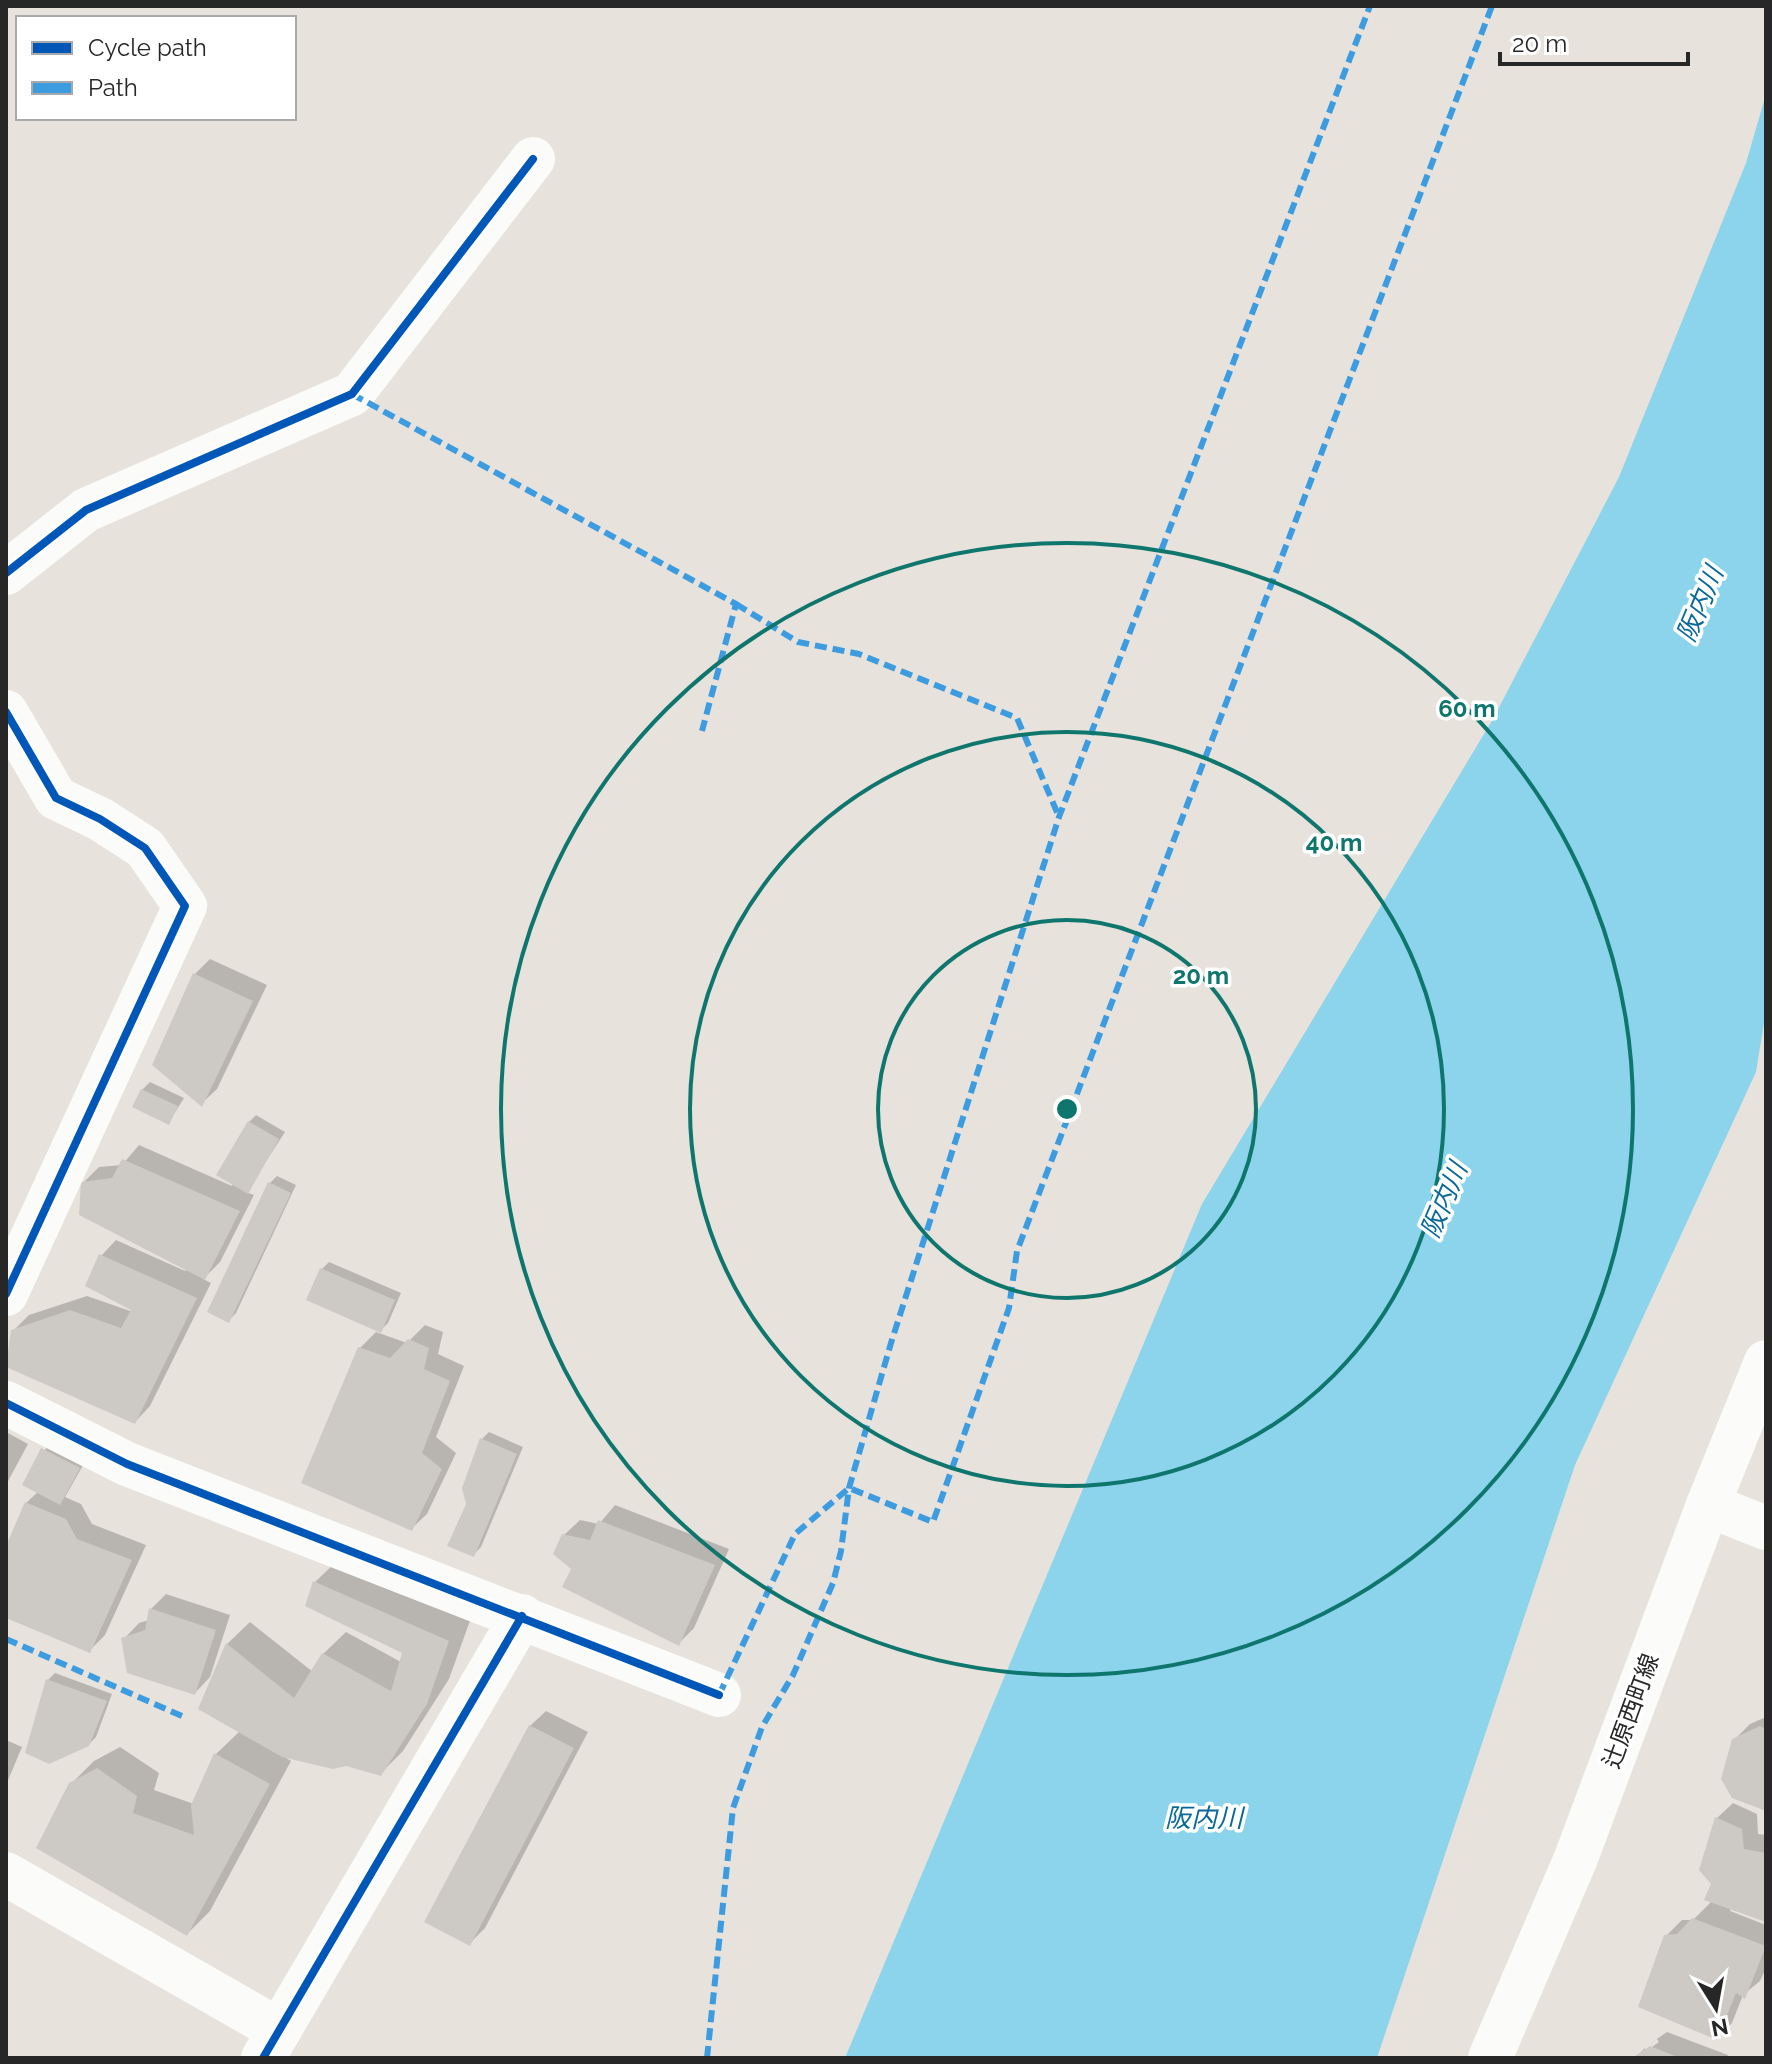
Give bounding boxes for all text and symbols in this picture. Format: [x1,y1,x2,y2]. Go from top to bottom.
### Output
legend [16,16,296,120]
scale bar [1500,16,1688,66]
text: 20 m [1512,29,1567,58]
text: Cycle path [88,33,207,62]
text: Path [88,73,138,102]
water label: 阪内川 [1671,559,1730,646]
text: 60 m [1438,694,1496,723]
text: 40 m [1306,828,1362,857]
text: 20 m [1173,961,1229,990]
centre of rings [1053,1095,1081,1123]
water label: 阪内川 [1415,1155,1474,1242]
street label: 辻原西町線 [1596,1649,1665,1772]
water label: 阪内川 [1165,1803,1246,1833]
north arrow [1676,1968,1756,2048]
text: N [1709,2013,1731,2042]

